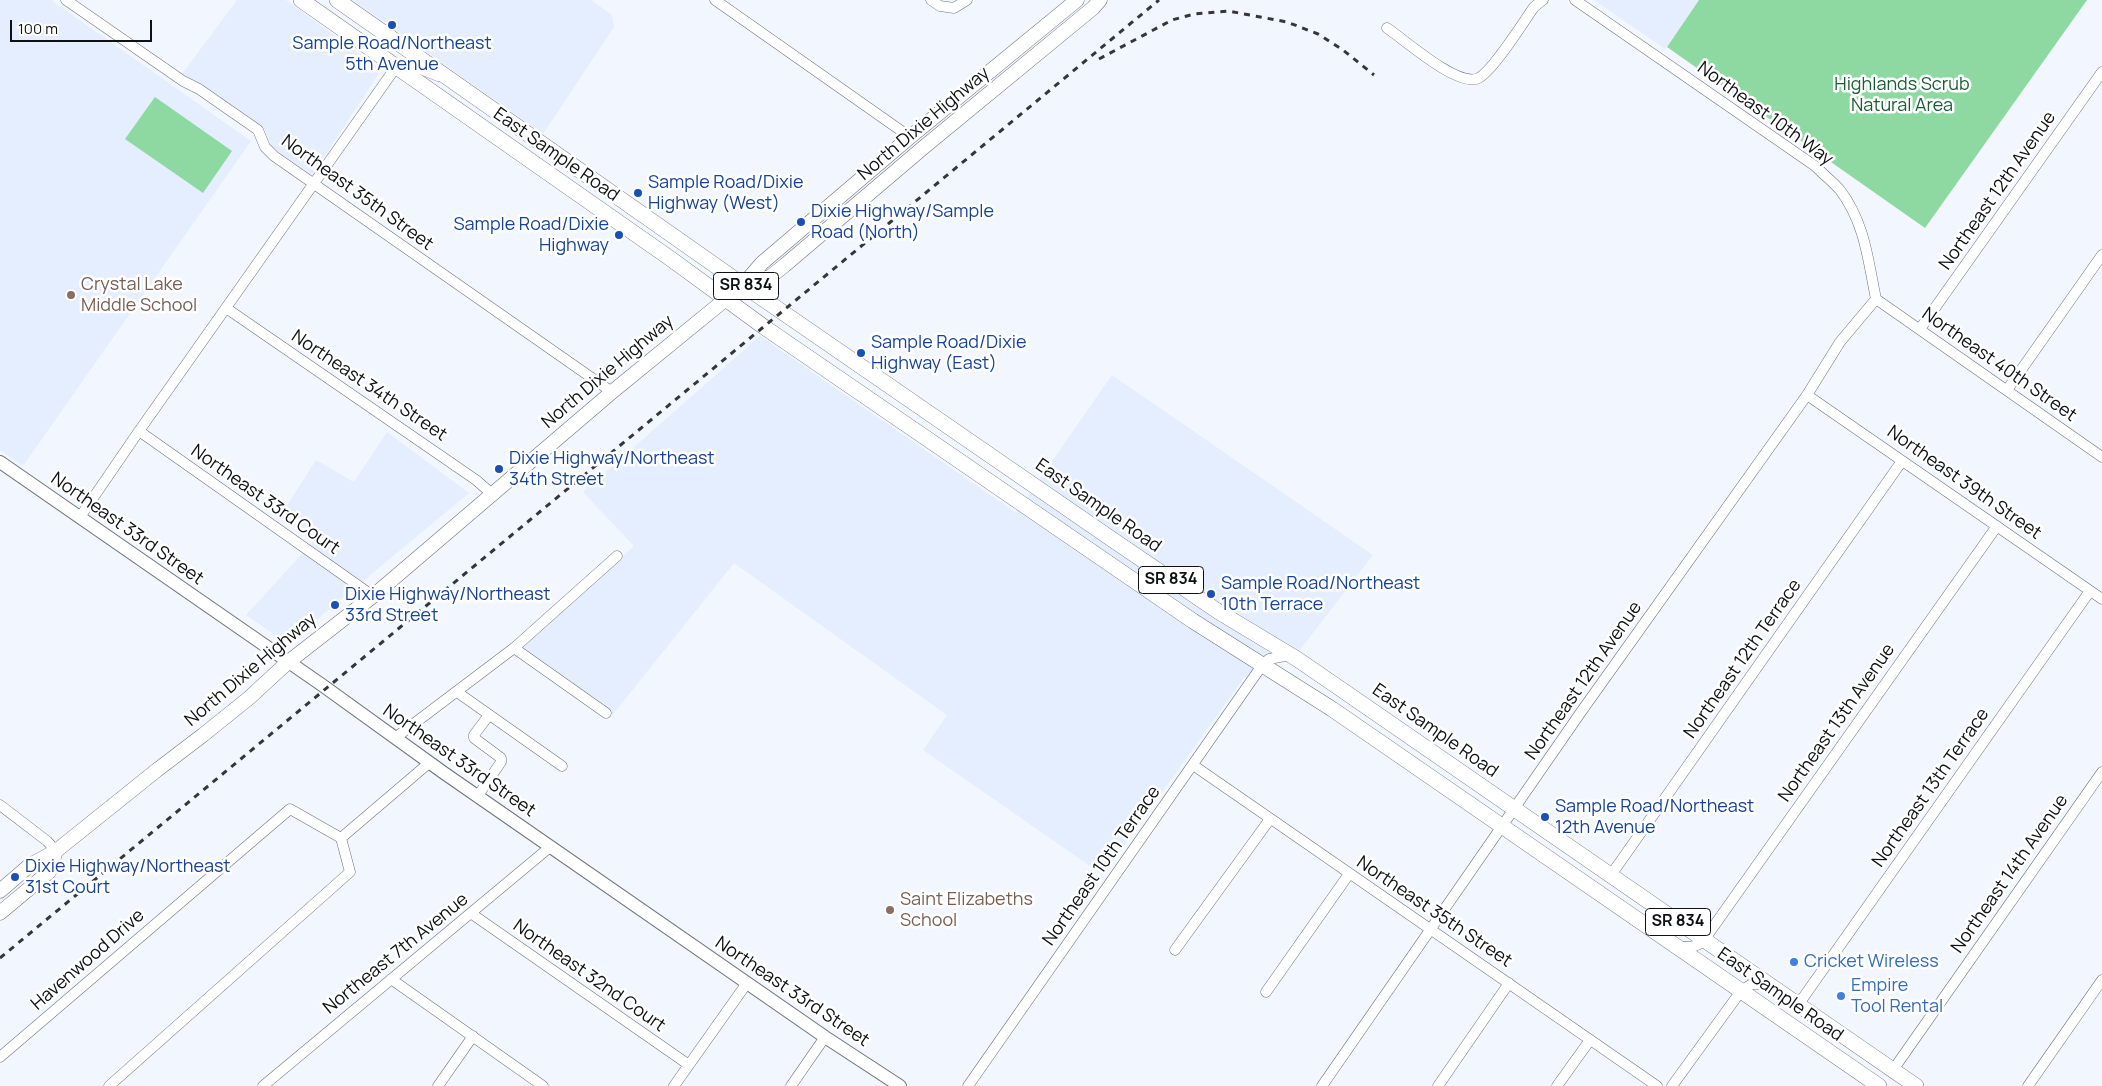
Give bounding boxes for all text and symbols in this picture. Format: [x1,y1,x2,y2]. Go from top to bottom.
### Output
scale bar [12,10,155,42]
text: 100 m [18,18,58,39]
marker: Sample Road/Northeast 5th Avenue [386,19,398,31]
place label: Sample Road/Northeast 5th Avenue [292,33,492,76]
street label: Northeast 10th Way [1693,58,1837,170]
street label: North Dixie Highway [854,63,994,185]
park label: Highlands Scrub Natural Area [1834,74,1970,116]
street label: East Sample Road [489,104,623,206]
street label: Northeast 12th Avenue [1935,108,2061,274]
street label: Northeast 35th Street [277,131,437,255]
place label: Sample Road/Dixie Highway (West) [648,172,803,214]
marker: Sample Road/Dixie Highway (West) [632,187,644,199]
place label: Dixie Highway/Sample Road (North) [811,201,994,243]
place label: Sample Road/Dixie Highway [454,214,609,256]
marker: Dixie Highway/Sample Road (North) [795,216,807,228]
marker: Sample Road/Dixie Highway [613,229,625,241]
road number: SR 834 [714,272,778,300]
place label: Crystal Lake Middle School [81,274,197,316]
marker: Crystal Lake Middle School [65,289,77,301]
street label: Northeast 40th Street [1917,303,2081,427]
street label: North Dixie Highway [538,311,678,433]
street label: Northeast 34th Street [287,326,451,446]
place label: Sample Road/Dixie Highway (East) [871,332,1026,374]
marker: Sample Road/Dixie Highway (East) [855,347,867,359]
street label: Northeast 39th Street [1883,422,2045,544]
street label: Northeast 33rd Court [187,441,343,559]
place label: Dixie Highway/Northeast 34th Street [509,448,715,490]
street label: East Sample Road [1031,455,1165,557]
marker: Dixie Highway/Northeast 34th Street [493,463,505,475]
street label: Northeast 33rd Street [47,468,207,590]
road number: SR 834 [1138,566,1204,594]
place label: Sample Road/Northeast 10th Terrace [1221,573,1420,616]
street label: Northeast 12th Terrace [1680,575,1806,743]
place label: Dixie Highway/Northeast 33rd Street [345,584,551,626]
marker: Sample Road/Northeast 10th Terrace [1205,588,1217,600]
street label: Northeast 12th Avenue [1521,598,1647,764]
marker: Dixie Highway/Northeast 33rd Street [329,599,341,611]
street label: North Dixie Highway [181,609,321,731]
street label: Northeast 13th Avenue [1774,640,1900,806]
street label: East Sample Road [1368,680,1502,782]
street label: Northeast 33rd Street [379,700,539,822]
street label: Northeast 13th Terrace [1868,704,1994,872]
street label: Northeast 10th Terrace [1039,782,1165,950]
street label: Northeast 14th Avenue [1947,791,2073,957]
place label: Sample Road/Northeast 12th Avenue [1555,796,1754,839]
marker: Sample Road/Northeast 12th Avenue [1539,811,1551,823]
street label: Northeast 35th Street [1352,852,1516,972]
place label: Dixie Highway/Northeast 31st Court [25,856,231,899]
marker: Dixie Highway/Northeast 31st Court [9,871,21,883]
street label: Northeast 7th Avenue [319,889,473,1019]
place label: Saint Elizabeths School [900,889,1033,932]
marker: Saint Elizabeths School [884,904,896,916]
street label: Havenwood Drive [27,905,149,1015]
road number: SR 834 [1646,909,1710,936]
street label: Northeast 32nd Court [509,915,669,1037]
street label: Northeast 33rd Street [711,932,873,1052]
street label: East Sample Road [1713,944,1847,1046]
place label: Cricket Wireless [1804,951,1939,973]
marker: Cricket Wireless [1788,956,1800,968]
place label: Empire Tool Rental [1851,975,1943,1018]
marker: Empire Tool Rental [1835,990,1847,1002]

